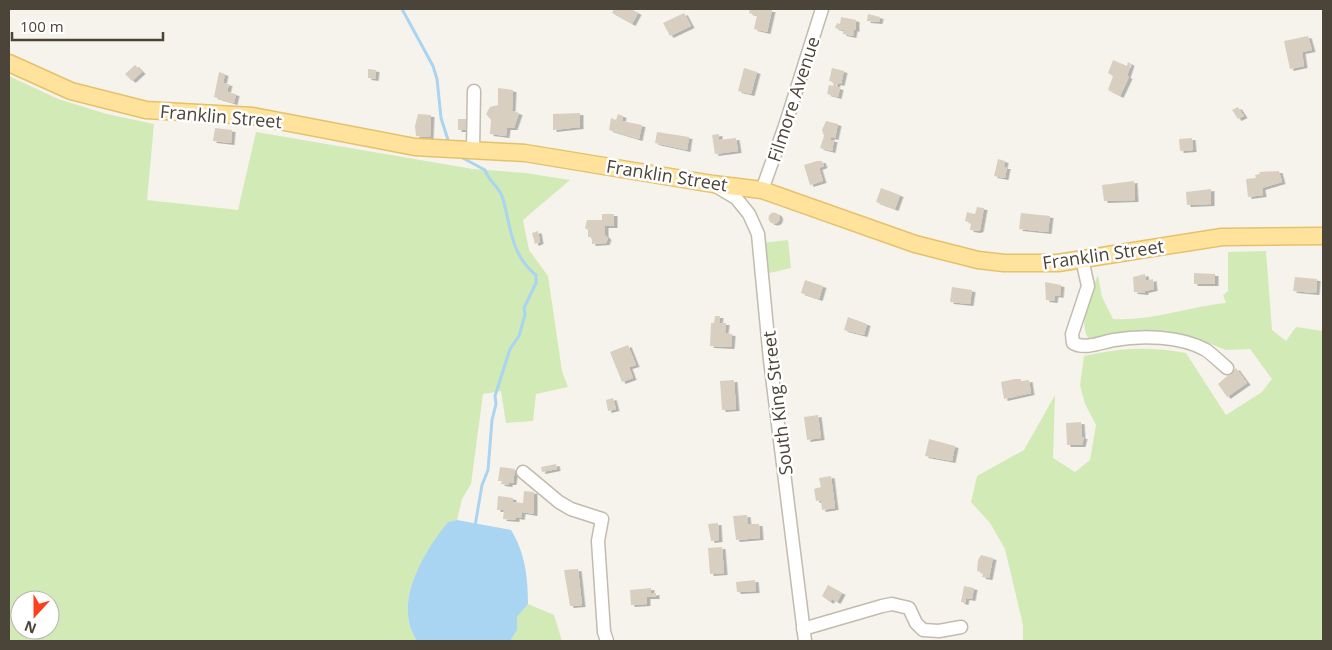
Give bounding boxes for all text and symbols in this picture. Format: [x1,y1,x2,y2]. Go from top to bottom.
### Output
scale bar [12,10,164,42]
text: 100 m [20,16,64,36]
street label: Filmore Avenue [761,33,825,165]
street label: Franklin Street [159,99,283,133]
street label: Franklin Street [605,154,729,196]
street label: Franklin Street [1041,234,1165,274]
street label: South King Street [756,329,798,477]
north arrow [10,590,60,640]
text: N [21,617,39,639]

